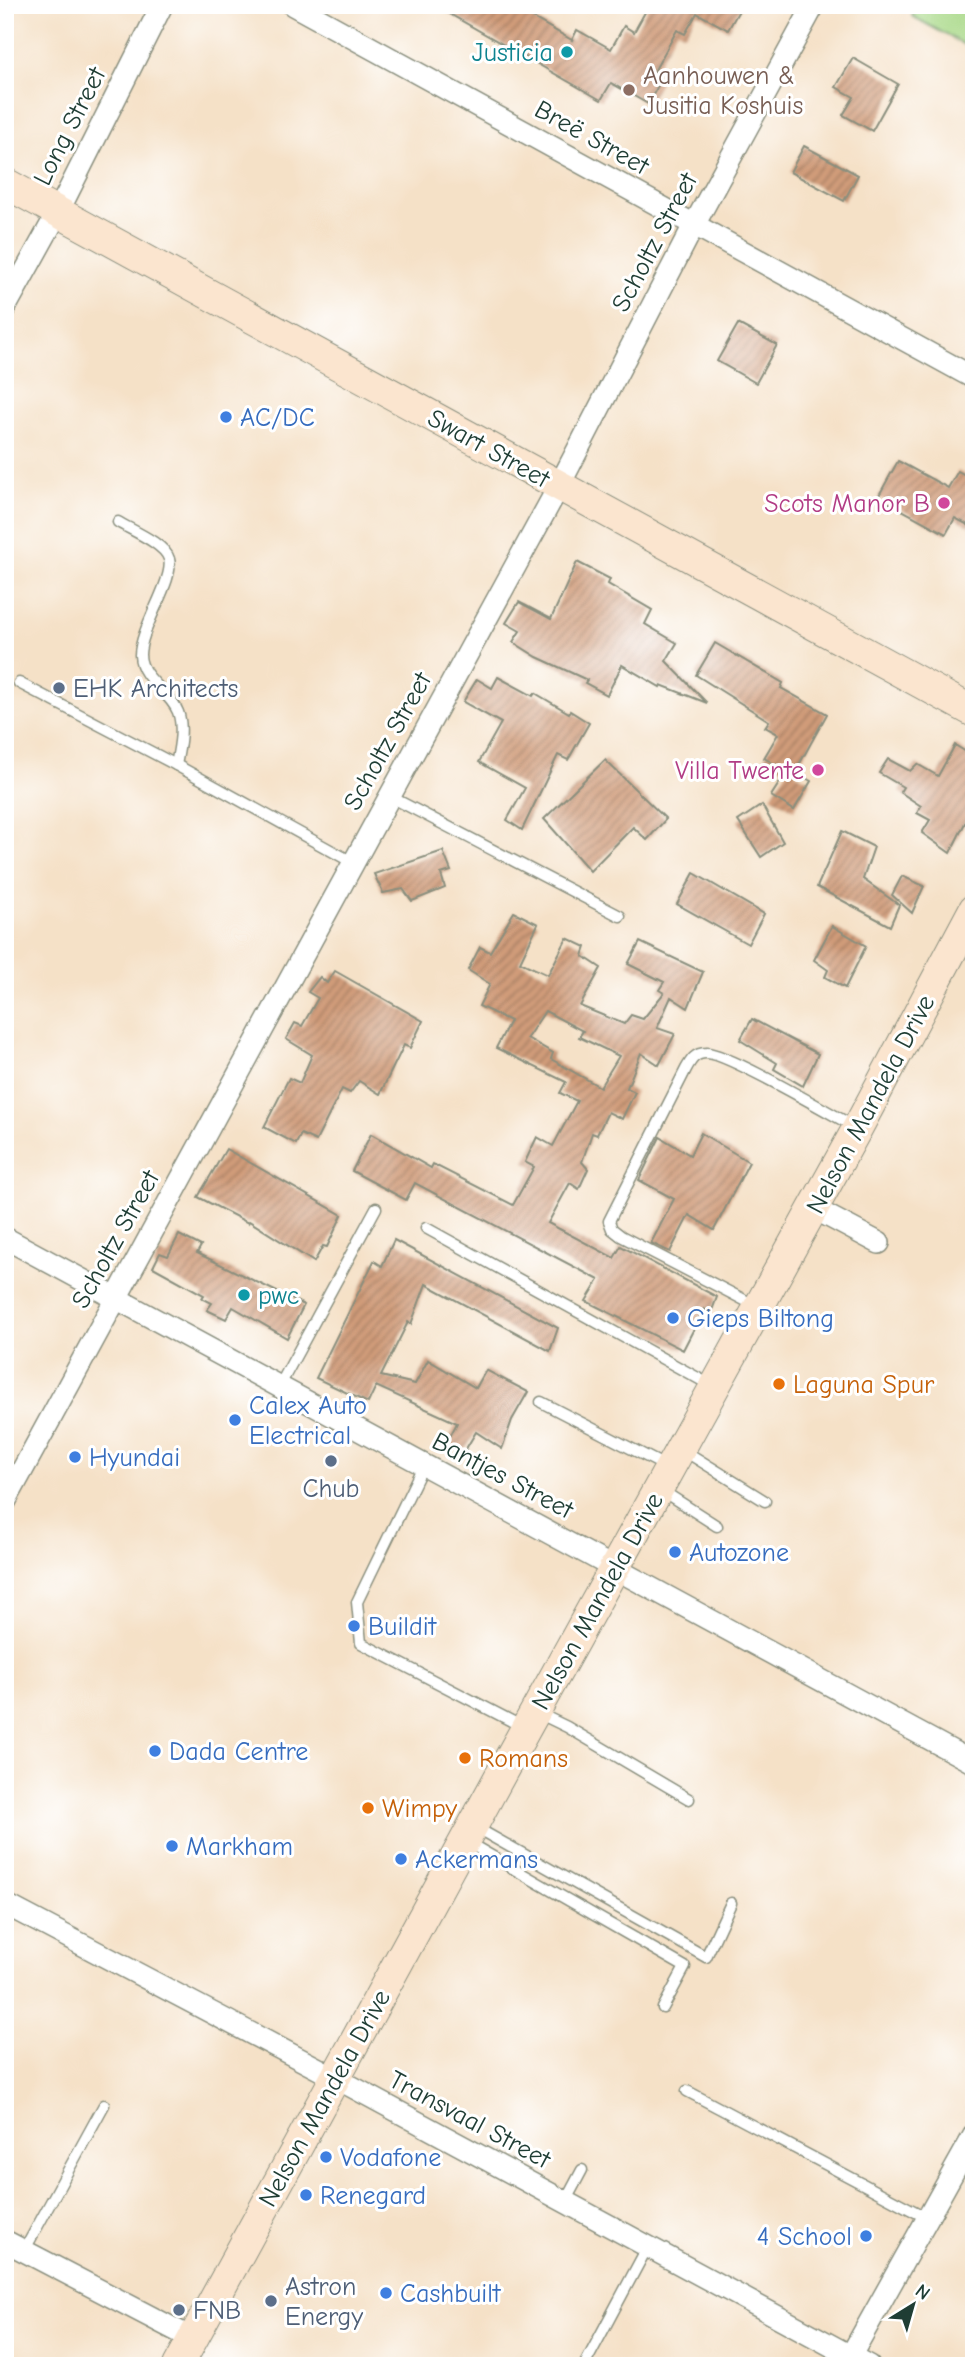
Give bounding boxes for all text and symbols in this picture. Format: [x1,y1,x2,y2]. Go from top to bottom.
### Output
place label: Justicia [472,38,553,68]
marker: Justicia [559,44,575,60]
street label: Long Street [27,61,113,190]
place label: Aanhouwen & Jusitia Koshuis [643,61,803,121]
marker: Aanhouwen & Jusitia Koshuis [621,82,637,98]
street label: Breë Street [529,94,655,182]
street label: Scholtz Street [606,167,705,317]
place label: AC/DC [240,403,315,433]
street label: Swart Street [422,403,556,495]
marker: AC/DC [218,409,234,425]
place label: Scots Manor B [764,489,930,519]
marker: Scots Manor B [936,495,952,511]
street label: Scholtz Street [338,666,439,816]
place label: EHK Architects [73,674,238,704]
marker: EHK Architects [51,680,67,696]
place label: Villa Twente [675,756,804,786]
marker: Villa Twente [810,762,826,778]
street label: Nelson Mandela Drive [800,990,941,1219]
street label: Scholtz Street [66,1164,167,1314]
place label: pwc [258,1281,299,1311]
marker: pwc [236,1287,252,1303]
place label: Gieps Biltong [687,1304,834,1334]
marker: Gieps Biltong [665,1310,681,1326]
place label: Laguna Spur [793,1370,935,1400]
marker: Laguna Spur [771,1376,787,1392]
place label: Calex Auto Electrical [249,1391,367,1451]
marker: Calex Auto Electrical [227,1412,243,1428]
street label: Bantjes Street [427,1426,579,1526]
place label: Hyundai [89,1443,180,1473]
marker: Hyundai [67,1449,83,1465]
marker: Chub [323,1453,339,1469]
place label: Chub [302,1474,360,1504]
street label: Nelson Mandela Drive [526,1488,670,1715]
place label: Autozone [689,1538,789,1568]
marker: Autozone [667,1544,683,1560]
place label: Buildit [368,1612,438,1642]
marker: Buildit [346,1618,362,1634]
place label: Dada Centre [169,1737,308,1767]
marker: Dada Centre [147,1743,163,1759]
place label: Romans [479,1744,568,1774]
marker: Romans [457,1750,473,1766]
place label: Wimpy [382,1794,458,1824]
marker: Wimpy [360,1800,376,1816]
place label: Markham [186,1832,293,1862]
marker: Markham [164,1838,180,1854]
place label: Ackermans [415,1845,538,1875]
marker: Ackermans [393,1851,409,1867]
street label: Nelson Mandela Drive [253,1985,397,2212]
street label: Transvaal Street [384,2065,557,2176]
place label: Vodafone [340,2143,441,2173]
marker: Vodafone [318,2149,334,2165]
place label: Renegard [320,2181,426,2211]
marker: Renegard [298,2187,314,2203]
place label: 4 School [757,2222,852,2252]
marker: 4 School [858,2228,874,2244]
north arrow [878,2270,948,2340]
place label: Astron Energy [285,2272,363,2332]
place label: Cashbuilt [400,2279,502,2309]
text: N [911,2280,934,2305]
marker: Cashbuilt [378,2285,394,2301]
marker: Astron Energy [263,2293,279,2309]
place label: FNB [193,2296,241,2326]
marker: FNB [171,2302,187,2318]

